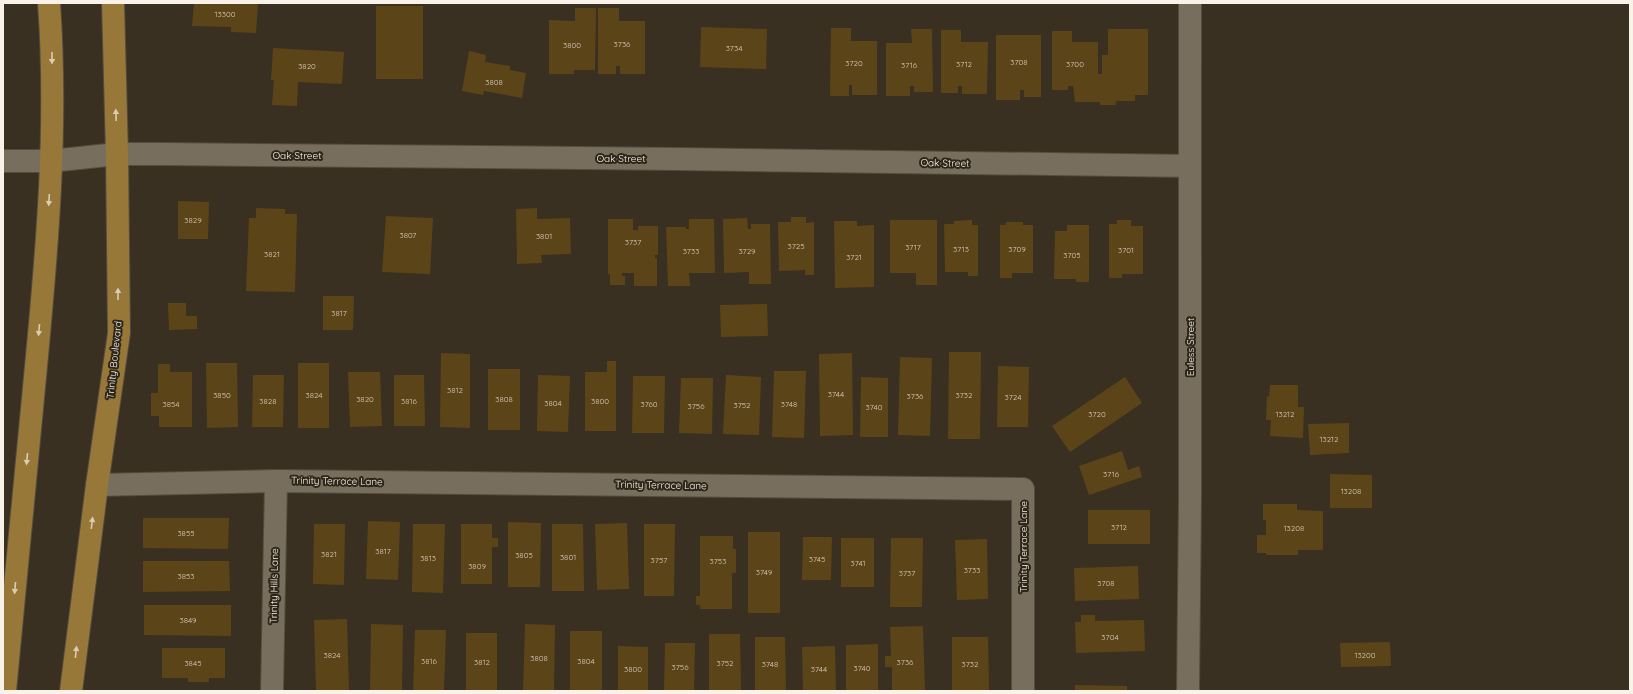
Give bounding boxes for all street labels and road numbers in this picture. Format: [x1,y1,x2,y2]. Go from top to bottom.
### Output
street label: Oak Street [272,149,322,162]
street label: Oak Street [596,152,646,165]
street label: Oak Street [920,156,970,170]
street label: Euless Street [1184,317,1197,376]
street label: Trinity Boulevard [103,320,125,400]
street label: Trinity Terrace Lane [291,474,383,488]
street label: Trinity Terrace Lane [615,478,707,492]
street label: Trinity Terrace Lane [1017,501,1030,593]
street label: Trinity Hills Lane [267,548,281,624]

